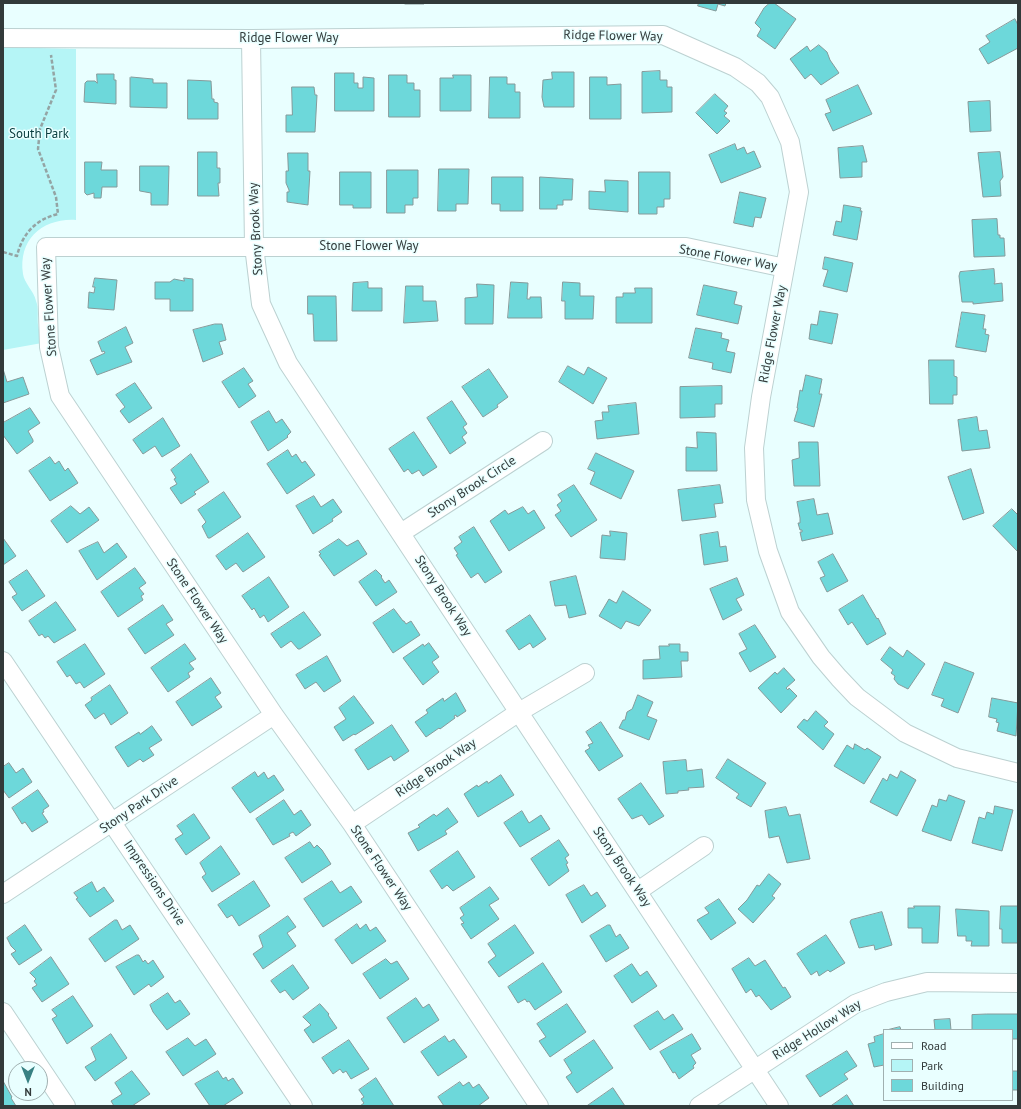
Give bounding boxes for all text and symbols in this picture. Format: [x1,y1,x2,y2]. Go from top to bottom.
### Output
street label: Ridge Flower Way [563,27,663,45]
street label: Ridge Flower Way [239,30,339,46]
park label: South Park [9,126,69,142]
street label: Stony Brook Way [246,182,266,276]
street label: Stone Flower Way [319,238,419,254]
street label: Stone Flower Way [678,242,778,274]
street label: Stone Flower Way [38,257,60,357]
street label: Ridge Flower Way [756,284,790,384]
street label: Stony Brook Circle [425,453,519,521]
street label: Stony Brook Way [411,553,475,639]
street label: Stone Flower Way [163,555,231,647]
street label: Ridge Brook Way [393,735,479,801]
street label: Stony Park Drive [97,773,181,837]
street label: Stone Flower Way [347,822,415,914]
street label: Stony Brook Way [589,824,655,910]
street label: Impressions Drive [120,838,188,928]
street label: Ridge Hollow Way [770,997,864,1063]
legend [883,1029,1013,1101]
text: Road [921,1038,946,1053]
text: Park [921,1058,943,1073]
north arrow [8,1061,48,1101]
text: Building [921,1078,964,1093]
text: N [24,1085,32,1099]

